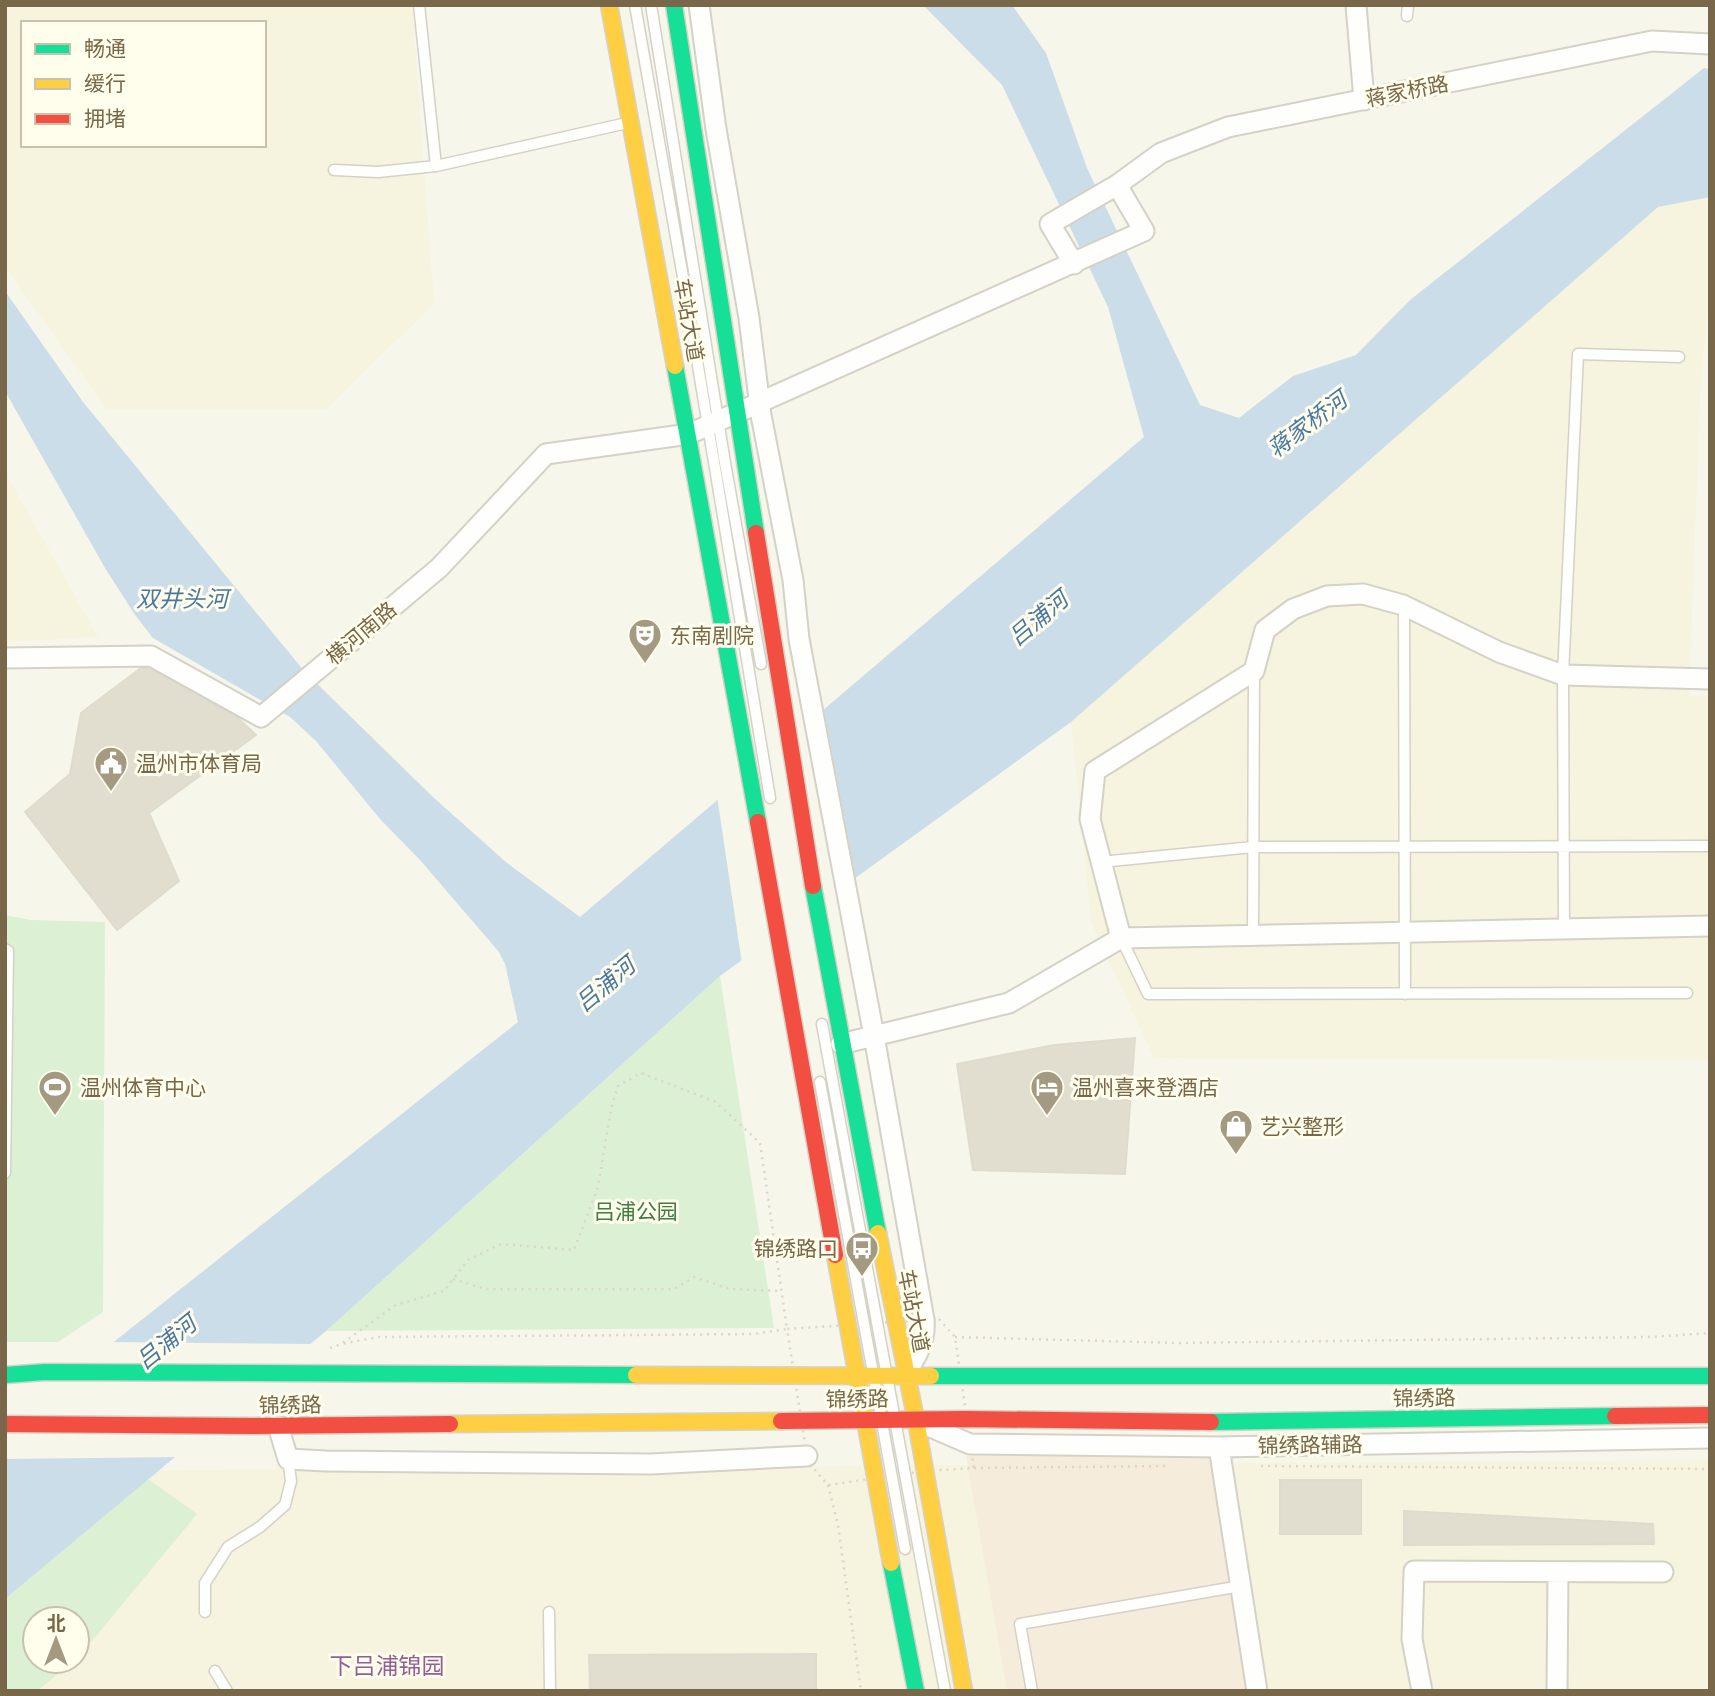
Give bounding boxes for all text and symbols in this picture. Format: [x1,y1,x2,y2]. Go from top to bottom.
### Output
legend [21,21,266,147]
text: 畅通 [84,35,126,62]
text: 缓行 [84,70,126,97]
street label: 蒋家桥路 [1363,70,1451,112]
text: 拥堵 [84,105,126,132]
street label: 车站大道 [668,276,710,364]
water label: 蒋家桥河 [1262,382,1356,463]
water label: 吕浦河 [1002,582,1077,651]
water label: 双井头河 [136,584,232,613]
street label: 横河南路 [320,596,402,670]
theatre icon: 东南剧院 [626,616,664,665]
place label: 东南剧院 [670,622,754,649]
public building icon: 温州市体育局 [92,744,130,793]
place label: 温州市体育局 [136,750,262,777]
water label: 吕浦河 [569,948,644,1017]
sports icon: 温州体育中心 [36,1068,74,1117]
hotel icon: 温州喜来登酒店 [1028,1068,1066,1117]
place label: 温州体育中心 [80,1074,206,1101]
place label: 温州喜来登酒店 [1072,1074,1219,1101]
shop icon: 艺兴整形 [1217,1107,1255,1156]
place label: 艺兴整形 [1260,1113,1344,1140]
park label: 吕浦公园 [594,1198,678,1225]
bus stop icon: 锦绣路口 [843,1229,881,1278]
place label: 锦绣路口 [754,1235,838,1262]
street label: 车站大道 [893,1267,935,1355]
water label: 吕浦河 [130,1307,205,1375]
street label: 锦绣路 [1392,1384,1456,1412]
street label: 锦绣路 [825,1385,889,1413]
street label: 锦绣路 [258,1391,322,1419]
street label: 锦绣路辅路 [1257,1431,1363,1459]
north arrow [21,1605,91,1675]
text: 北 [46,1611,66,1635]
district label: 下吕浦锦园 [330,1651,445,1680]

